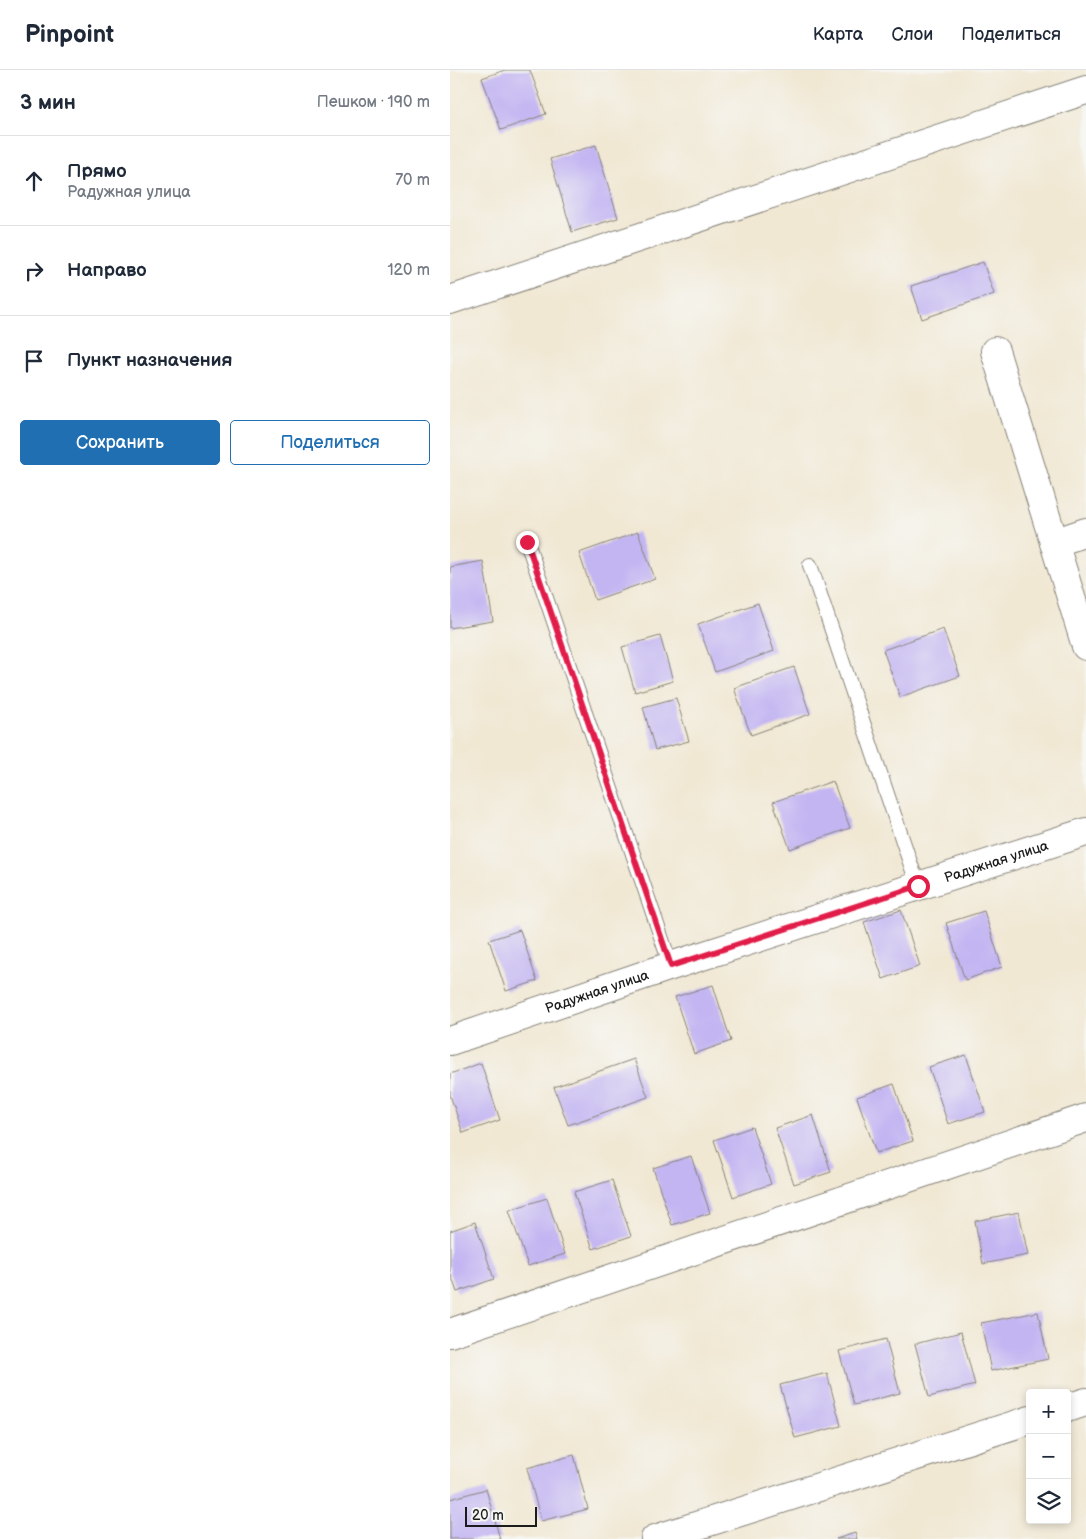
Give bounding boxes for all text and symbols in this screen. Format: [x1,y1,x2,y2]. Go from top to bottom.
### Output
text: Pinpoint [25,20,114,49]
text: Карта [813,24,863,45]
text: Слои [891,24,933,45]
text: Поделиться [961,24,1061,45]
text: 3 мин [20,90,76,115]
text: Пешком · 190 m [317,93,430,112]
text: Прямо [67,160,127,183]
icon: ahead [20,167,48,195]
text: 70 m [395,171,430,190]
text: Радужная улица [67,183,191,202]
icon: right [20,257,48,285]
text: Направо [67,259,147,282]
text: 120 m [387,261,430,280]
icon: arrive [20,347,48,375]
text: Пункт назначения [67,349,232,372]
button: Сохранить [20,420,220,465]
button: Поделиться [230,420,430,465]
route end [516,531,539,554]
street label: Радужная улица [942,837,1051,886]
route start [907,875,930,898]
street label: Радужная улица [543,966,652,1017]
map controls [1026,1389,1071,1524]
button: + [1026,1389,1071,1434]
button: − [1026,1434,1071,1479]
button: layers [1026,1479,1071,1524]
scale bar [465,1504,538,1527]
text: 20 m [472,1507,504,1524]

